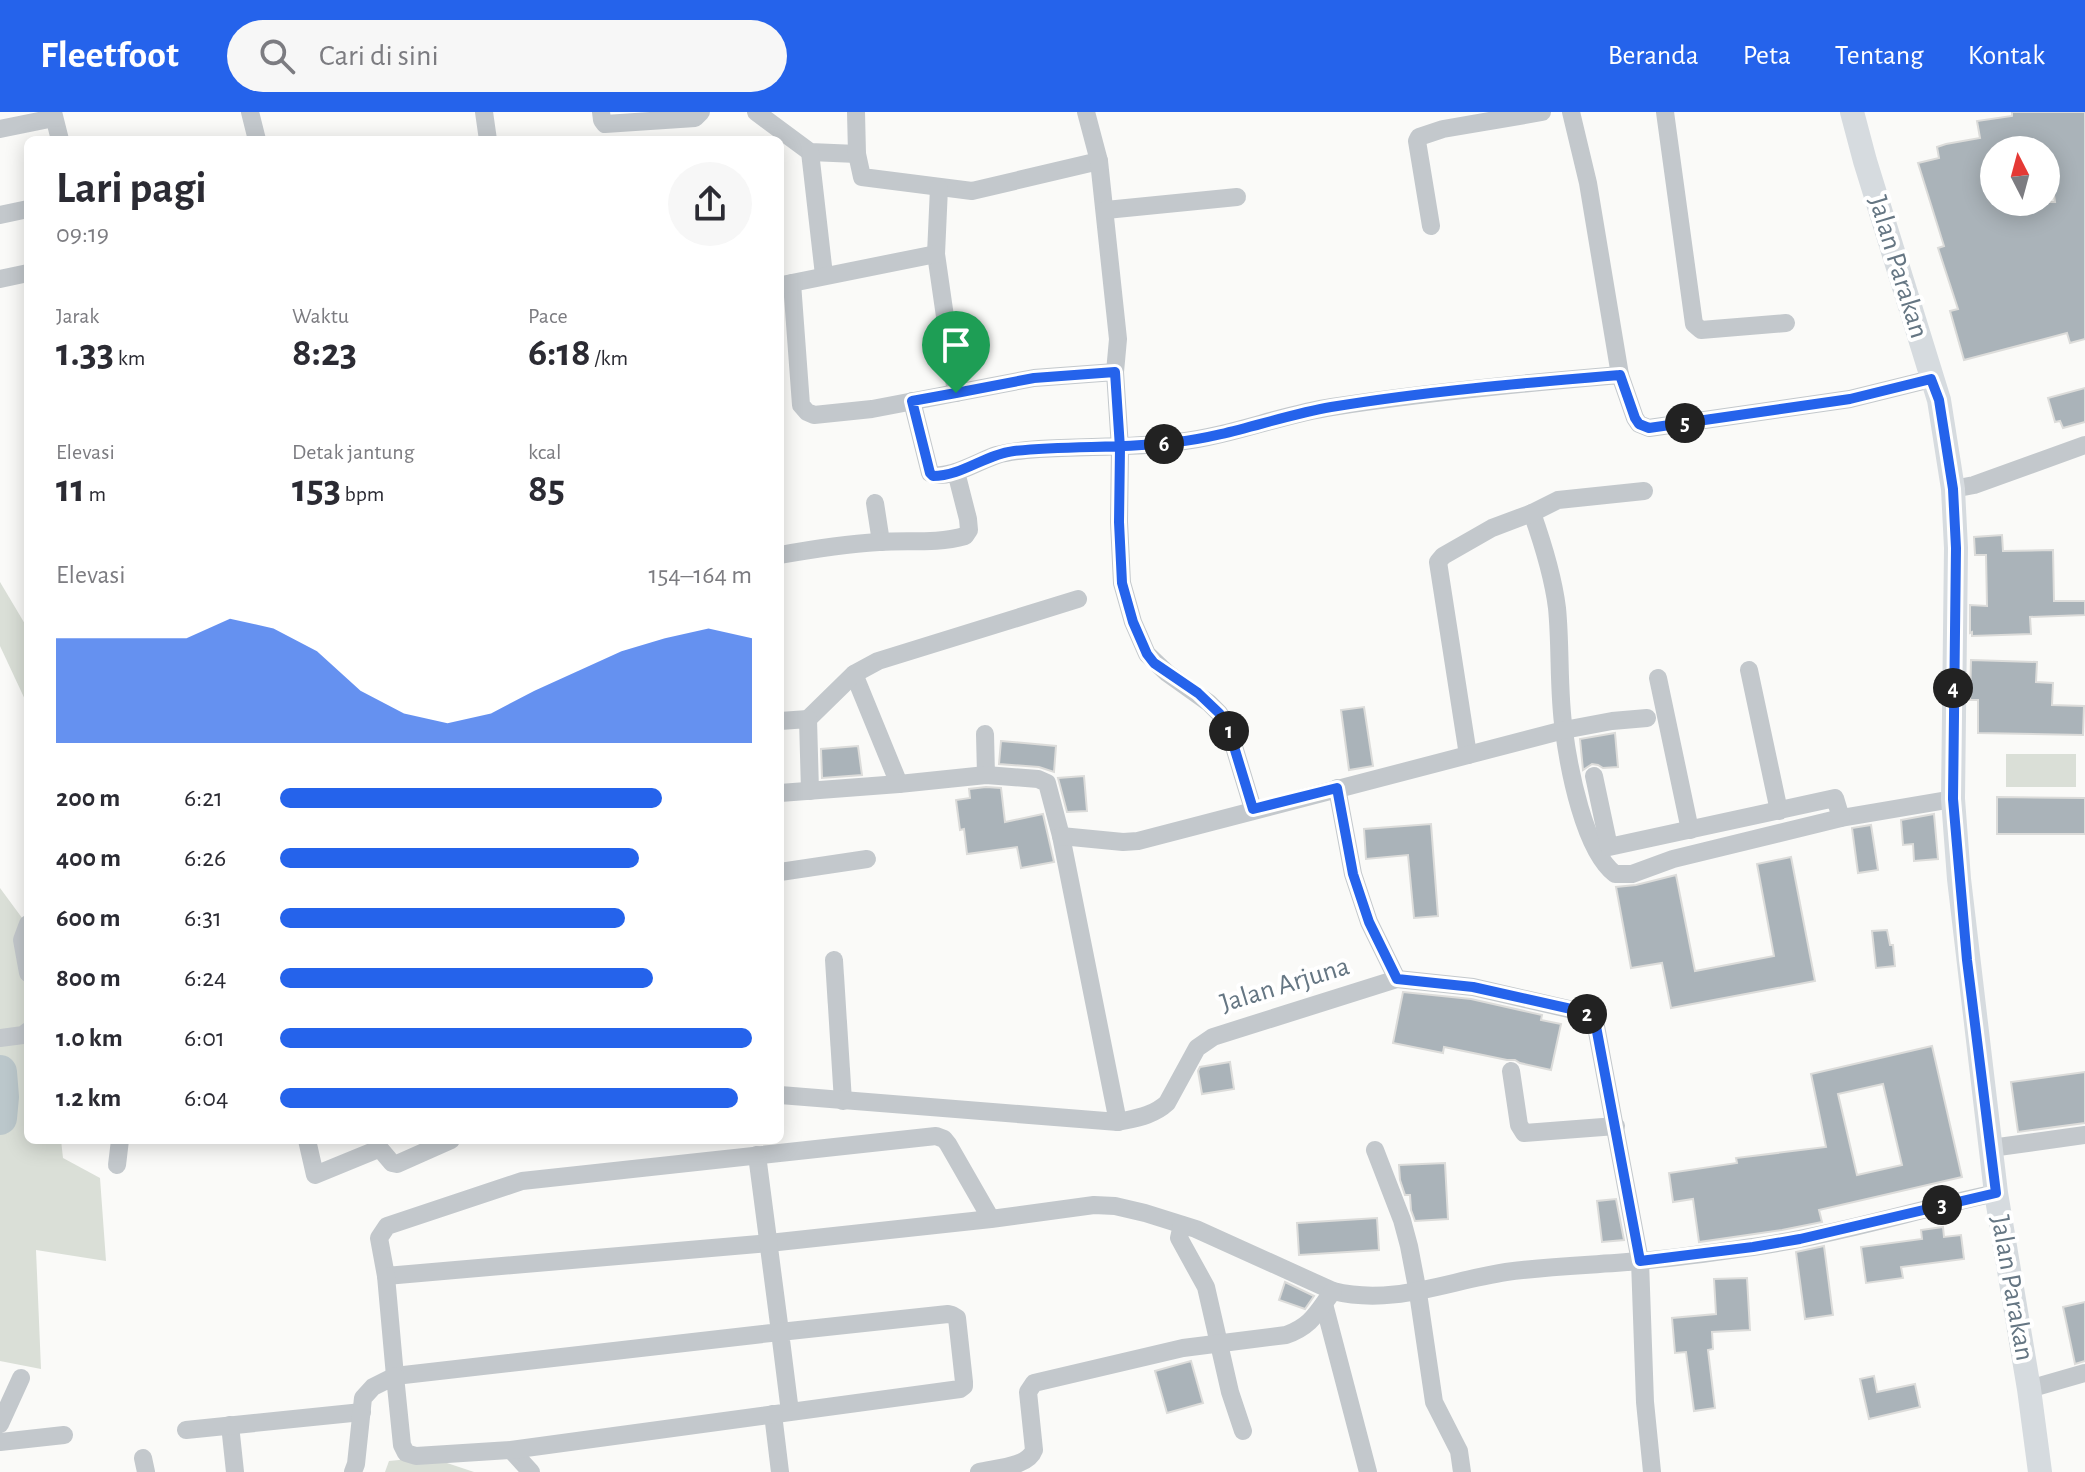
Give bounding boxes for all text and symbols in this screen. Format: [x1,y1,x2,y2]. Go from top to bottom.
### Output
search box [227,20,787,92]
icon: search [255,34,299,78]
text: Fleetfoot [40,37,179,75]
text: Cari di sini [319,41,439,71]
text: Beranda [1608,42,1699,70]
text: Peta [1743,42,1791,70]
text: Tentang [1835,42,1924,70]
text: Kontak [1968,42,2045,70]
north arrow [1980,136,2060,216]
map controls [1980,136,2060,216]
button: share [668,162,752,246]
text: Lari pagi [56,167,207,211]
street label: Jalan Parakan [1863,193,1933,341]
text: 09:19 [56,221,109,247]
text: Jarak [56,305,99,327]
text: Waktu [292,305,349,327]
text: Pace [528,305,568,327]
pin [922,311,990,393]
icon: arrive [934,323,978,367]
text: 1.33 [56,333,114,373]
text: 8:23 [292,333,357,373]
text: 6:18 [528,333,591,373]
text: km [114,347,145,369]
text: /km [591,347,628,369]
pin: 5 [1665,403,1705,443]
text: 5 [1680,412,1690,434]
pin: 6 [1144,424,1184,464]
text: 6 [1159,433,1169,455]
text: Elevasi [56,441,115,463]
text: Detak jantung [292,441,414,463]
text: kcal [528,441,562,463]
text: 11 [56,469,85,509]
text: 153 [292,469,341,509]
text: 85 [528,469,565,509]
text: m [85,483,106,505]
text: bpm [341,483,384,505]
text: Elevasi [56,562,125,588]
text: 154–164 m [649,562,752,588]
pin: 4 [1933,668,1973,708]
text: 4 [1947,677,1959,699]
pin: 1 [1209,711,1249,751]
text: 1 [1225,720,1233,742]
text: 200 m [56,785,120,811]
text: 6:21 [184,785,223,811]
text: 400 m [56,845,121,871]
text: 6:26 [184,845,226,871]
text: 600 m [56,905,121,931]
text: 6:31 [184,905,222,931]
street label: Jalan Arjuna [1217,952,1353,1018]
text: 800 m [56,965,121,991]
text: 6:24 [184,965,227,991]
pin: 2 [1567,994,1607,1034]
text: 2 [1582,1003,1592,1025]
text: 1.0 km [56,1025,123,1051]
text: 6:01 [184,1025,225,1051]
text: 1.2 km [56,1085,121,1111]
text: 6:04 [184,1085,228,1111]
pin: 3 [1922,1185,1962,1225]
text: 3 [1937,1194,1947,1216]
street label: Jalan Parakan [1985,1213,2039,1363]

